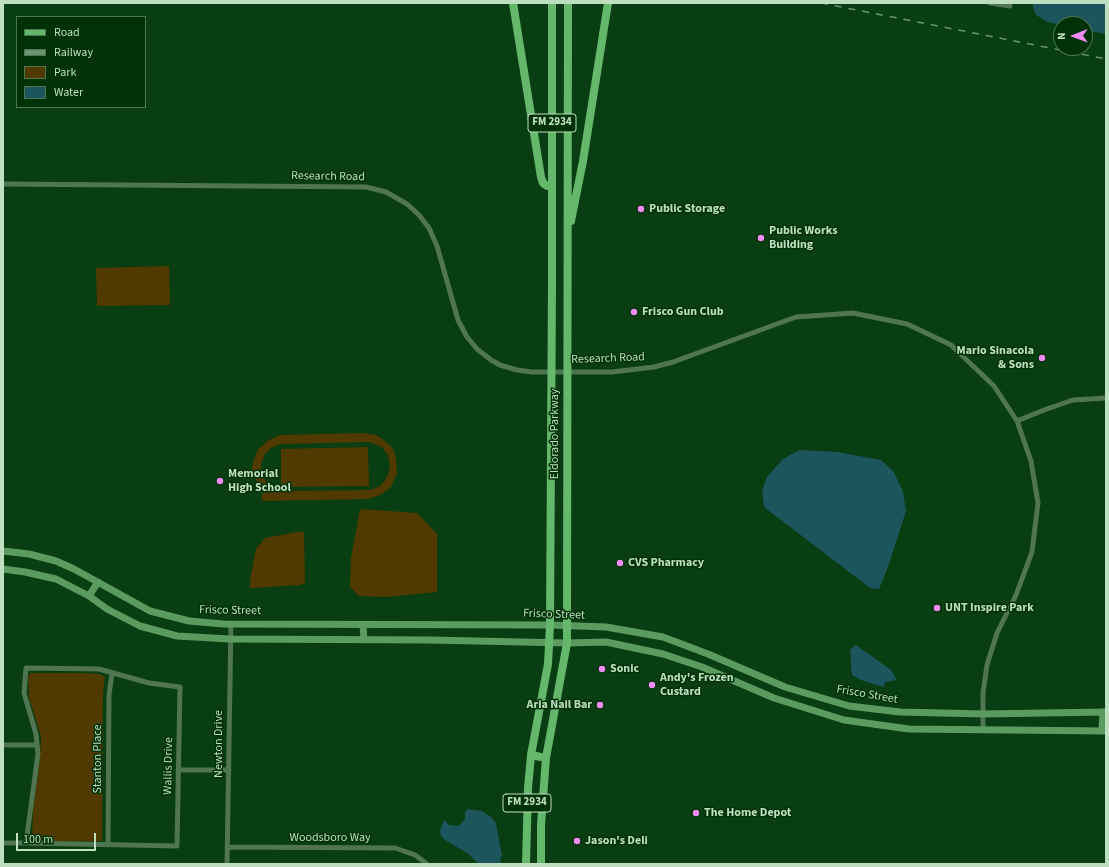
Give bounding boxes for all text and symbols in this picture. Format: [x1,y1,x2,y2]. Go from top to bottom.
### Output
legend [16,16,146,108]
north arrow [1053,16,1093,56]
text: Road [54,24,80,41]
text: N [1054,32,1069,40]
text: Railway [54,44,93,61]
text: Park [54,64,76,81]
text: Water [54,84,83,101]
road number: FM 2934 [528,114,576,132]
street label: Research Road [291,169,365,185]
place label: Public Storage [649,202,725,216]
marker: Public Storage [636,204,646,214]
place label: Public Works Building [769,224,838,252]
marker: Public Works Building [756,233,766,243]
place label: Frisco Gun Club [642,305,724,319]
marker: Frisco Gun Club [629,307,639,317]
place label: Mario Sinacola & Sons [957,344,1034,372]
street label: Research Road [571,351,645,367]
marker: Mario Sinacola & Sons [1037,353,1047,363]
street label: Eldorado Parkway [548,389,562,479]
place label: Memorial High School [228,467,291,495]
marker: Memorial High School [215,476,225,486]
place label: CVS Pharmacy [628,556,704,570]
marker: CVS Pharmacy [615,558,625,568]
place label: UNT Inspire Park [945,601,1034,615]
street label: Frisco Street [199,603,261,619]
marker: UNT Inspire Park [932,603,942,613]
street label: Frisco Street [523,607,585,623]
place label: Sonic [610,662,639,676]
marker: Sonic [597,664,607,674]
place label: Andy's Frozen Custard [660,671,734,699]
marker: Andy's Frozen Custard [647,680,657,690]
street label: Frisco Street [835,683,899,707]
place label: Aria Nail Bar [527,698,592,712]
marker: Aria Nail Bar [595,700,605,710]
street label: Newton Drive [212,710,226,778]
street label: Stanton Place [91,725,105,793]
street label: Wallis Drive [161,737,177,795]
road number: FM 2934 [503,794,551,812]
place label: The Home Depot [704,806,791,820]
marker: The Home Depot [691,808,701,818]
scale bar [18,825,98,851]
text: 100 m [23,831,53,848]
street label: Woodsboro Way [289,831,371,845]
place label: Jason's Deli [585,834,648,848]
marker: Jason's Deli [572,836,582,846]

